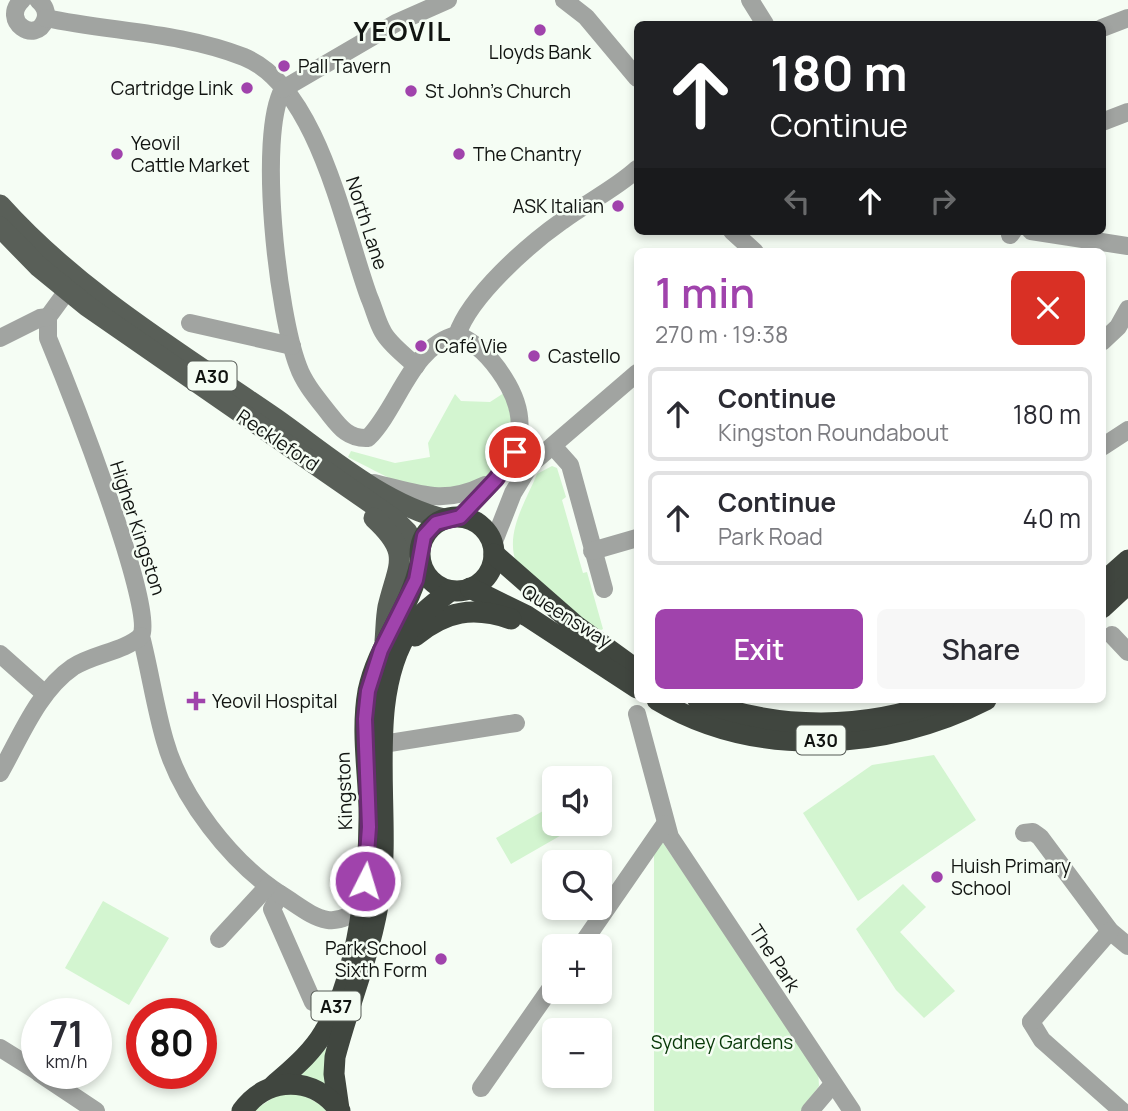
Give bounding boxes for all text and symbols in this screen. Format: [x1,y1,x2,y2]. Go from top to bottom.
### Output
district label: YEOVIL [354,13,452,49]
marker: Lloyds Bank [532,22,548,38]
place label: Lloyds Bank [489,39,592,65]
text: 180 m [770,39,908,106]
icon: ahead [655,49,746,140]
place label: Pall Tavern [298,53,391,79]
marker: Pall Tavern [276,58,292,74]
place label: Cartridge Link [111,75,234,101]
place label: St John's Church [425,78,571,104]
marker: Cartridge Link [239,80,255,96]
marker: St John's Church [403,83,419,99]
text: Continue [770,103,908,147]
place label: Yeovil Cattle Market [131,130,250,178]
place label: The Chantry [473,141,582,167]
marker: Yeovil Cattle Market [109,146,125,162]
marker: The Chantry [451,146,467,162]
street label: North Lane [340,173,394,273]
icon: left [778,182,816,220]
icon: ahead [851,182,889,220]
icon: right [924,182,962,220]
place label: ASK Italian [513,193,604,219]
marker: ASK Italian [610,198,626,214]
text: 1 min [655,263,755,321]
button: close [1011,271,1085,345]
text: 270 m · 19:38 [655,318,788,350]
place label: Café Vie [435,333,507,359]
marker: Café Vie [413,338,429,354]
place label: Castello [548,343,621,369]
marker: Castello [526,348,542,364]
road number: A30 [188,362,236,390]
text: Continue [718,380,836,416]
icon: ahead [659,395,697,433]
text: 180 m [1013,396,1081,432]
street label: Reckleford [232,403,324,477]
text: Kingston Roundabout [718,416,949,448]
pin [485,422,545,482]
icon: arrive [496,433,534,471]
street label: Higher Kingston [104,458,172,598]
text: Continue [718,484,836,520]
icon: ahead [659,499,697,537]
text: 40 m [1023,500,1081,536]
text: Park Road [718,520,823,552]
street label: Queensway [517,578,617,654]
button: Exit [655,609,863,689]
button: Share [877,609,1085,689]
place label: Yeovil Hospital [212,688,338,714]
marker: Yeovil Hospital [186,691,206,711]
road number: A30 [796,726,846,754]
street label: Kingston [330,752,358,830]
map controls [542,766,612,1088]
button: sound [542,766,612,836]
position arrow [328,844,402,918]
button: search [542,850,612,920]
place label: Huish Primary School [951,853,1071,901]
marker: Huish Primary School [929,869,945,885]
street label: The Park [744,919,807,997]
button: + [542,934,612,1004]
place label: Park School Sixth Form [325,935,427,983]
marker: Park School Sixth Form [433,951,449,967]
road number: A37 [312,992,360,1021]
speed limit sign: 80 [126,998,217,1089]
text: 71 [49,1010,84,1058]
button: − [542,1018,612,1088]
park label: Sydney Gardens [651,1029,793,1055]
text: km/h [46,1049,87,1073]

